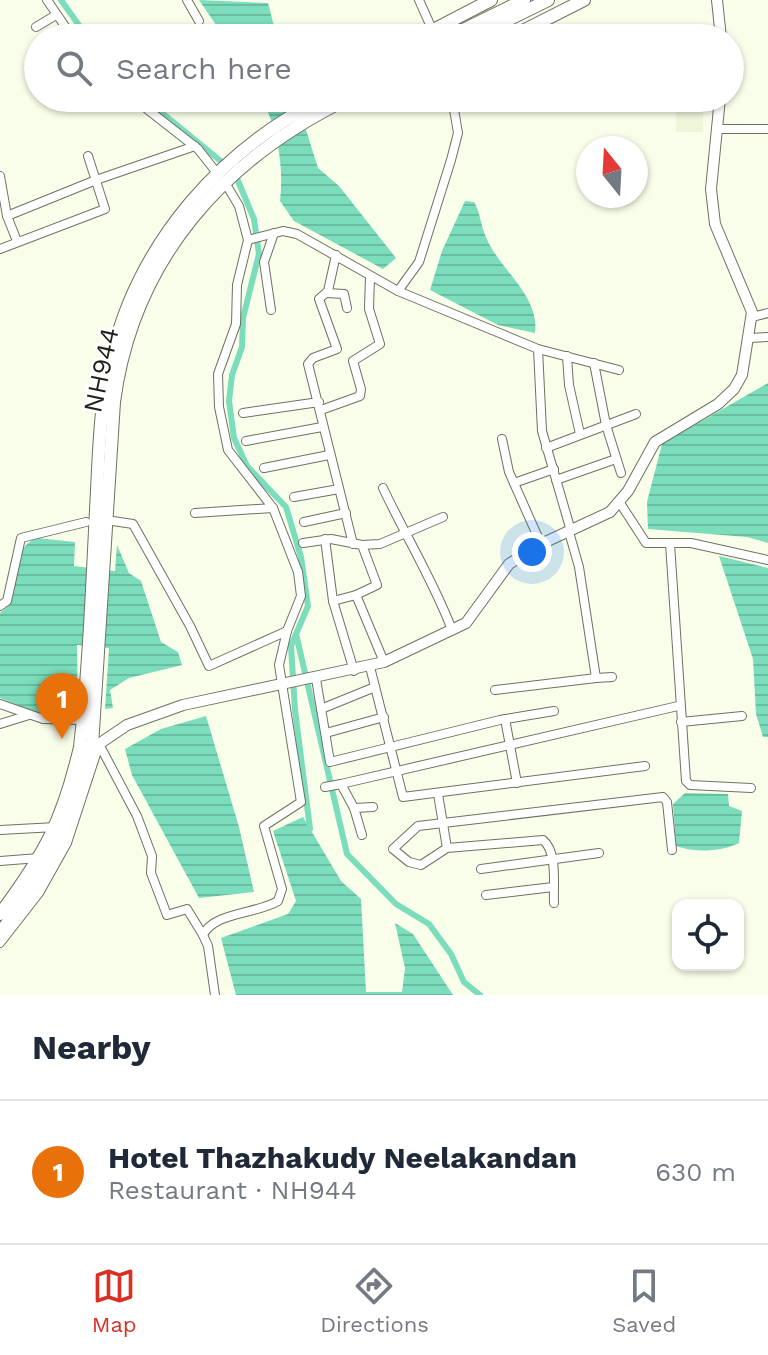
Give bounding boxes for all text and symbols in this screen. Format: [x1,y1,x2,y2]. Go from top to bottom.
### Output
search box [24,24,744,112]
icon: search [52,46,96,90]
text: Search here [116,51,292,86]
north arrow [576,136,648,208]
street label: NH944 [77,325,125,415]
your location [512,532,552,572]
pin: 1 [36,673,88,739]
map controls [672,899,744,971]
button: locate [672,899,744,971]
text: Nearby [32,1027,151,1067]
text: Hotel Thazhakudy Neelakandan [108,1140,577,1175]
text: 1 [52,1157,64,1187]
text: 630 m [655,1157,736,1187]
text: Restaurant · NH944 [108,1175,357,1205]
tab: Map [92,1264,137,1337]
tab: Directions [320,1264,429,1337]
tab: Saved [612,1264,676,1337]

